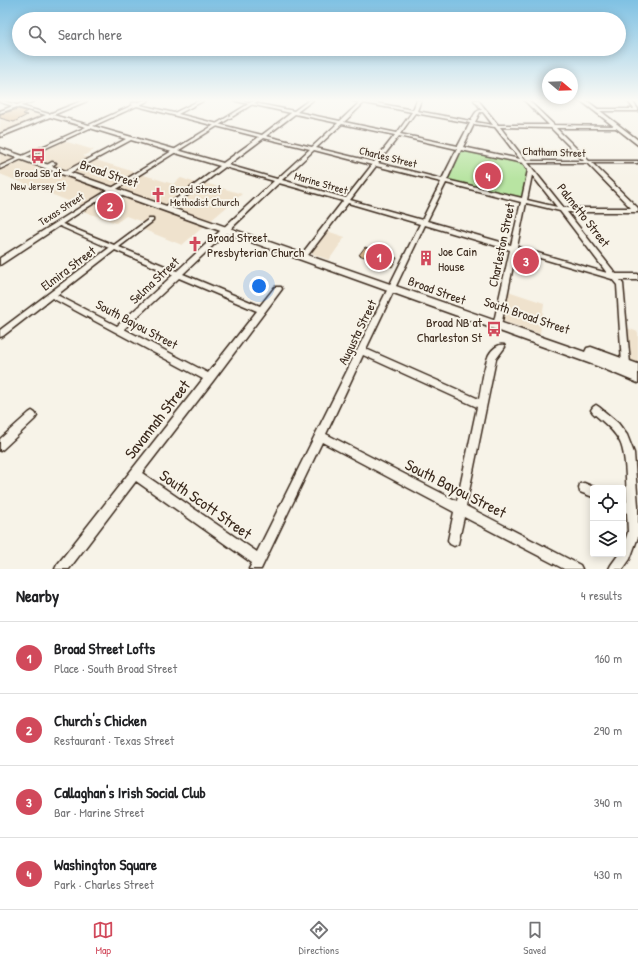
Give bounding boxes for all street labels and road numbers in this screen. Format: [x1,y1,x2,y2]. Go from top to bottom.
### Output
street label: Charles Street [358,143,418,171]
street label: Chatham Street [522,144,586,160]
street label: Broad Street [78,155,141,191]
street label: Marine Street [293,169,350,197]
street label: Palmetto Street [553,179,615,251]
street label: Texas Street [36,189,86,229]
street label: Charleston Street [483,201,519,289]
street label: Elmira Street [37,241,100,295]
street label: Selma Street [125,252,183,308]
street label: Broad Street [406,271,469,309]
street label: South Broad Street [482,292,573,338]
street label: South Bayou Street [93,295,182,353]
street label: Augusta Street [333,296,381,368]
street label: Savannah Street [119,375,195,463]
street label: South Bayou Street [402,453,511,523]
street label: South Scott Street [155,464,257,544]

